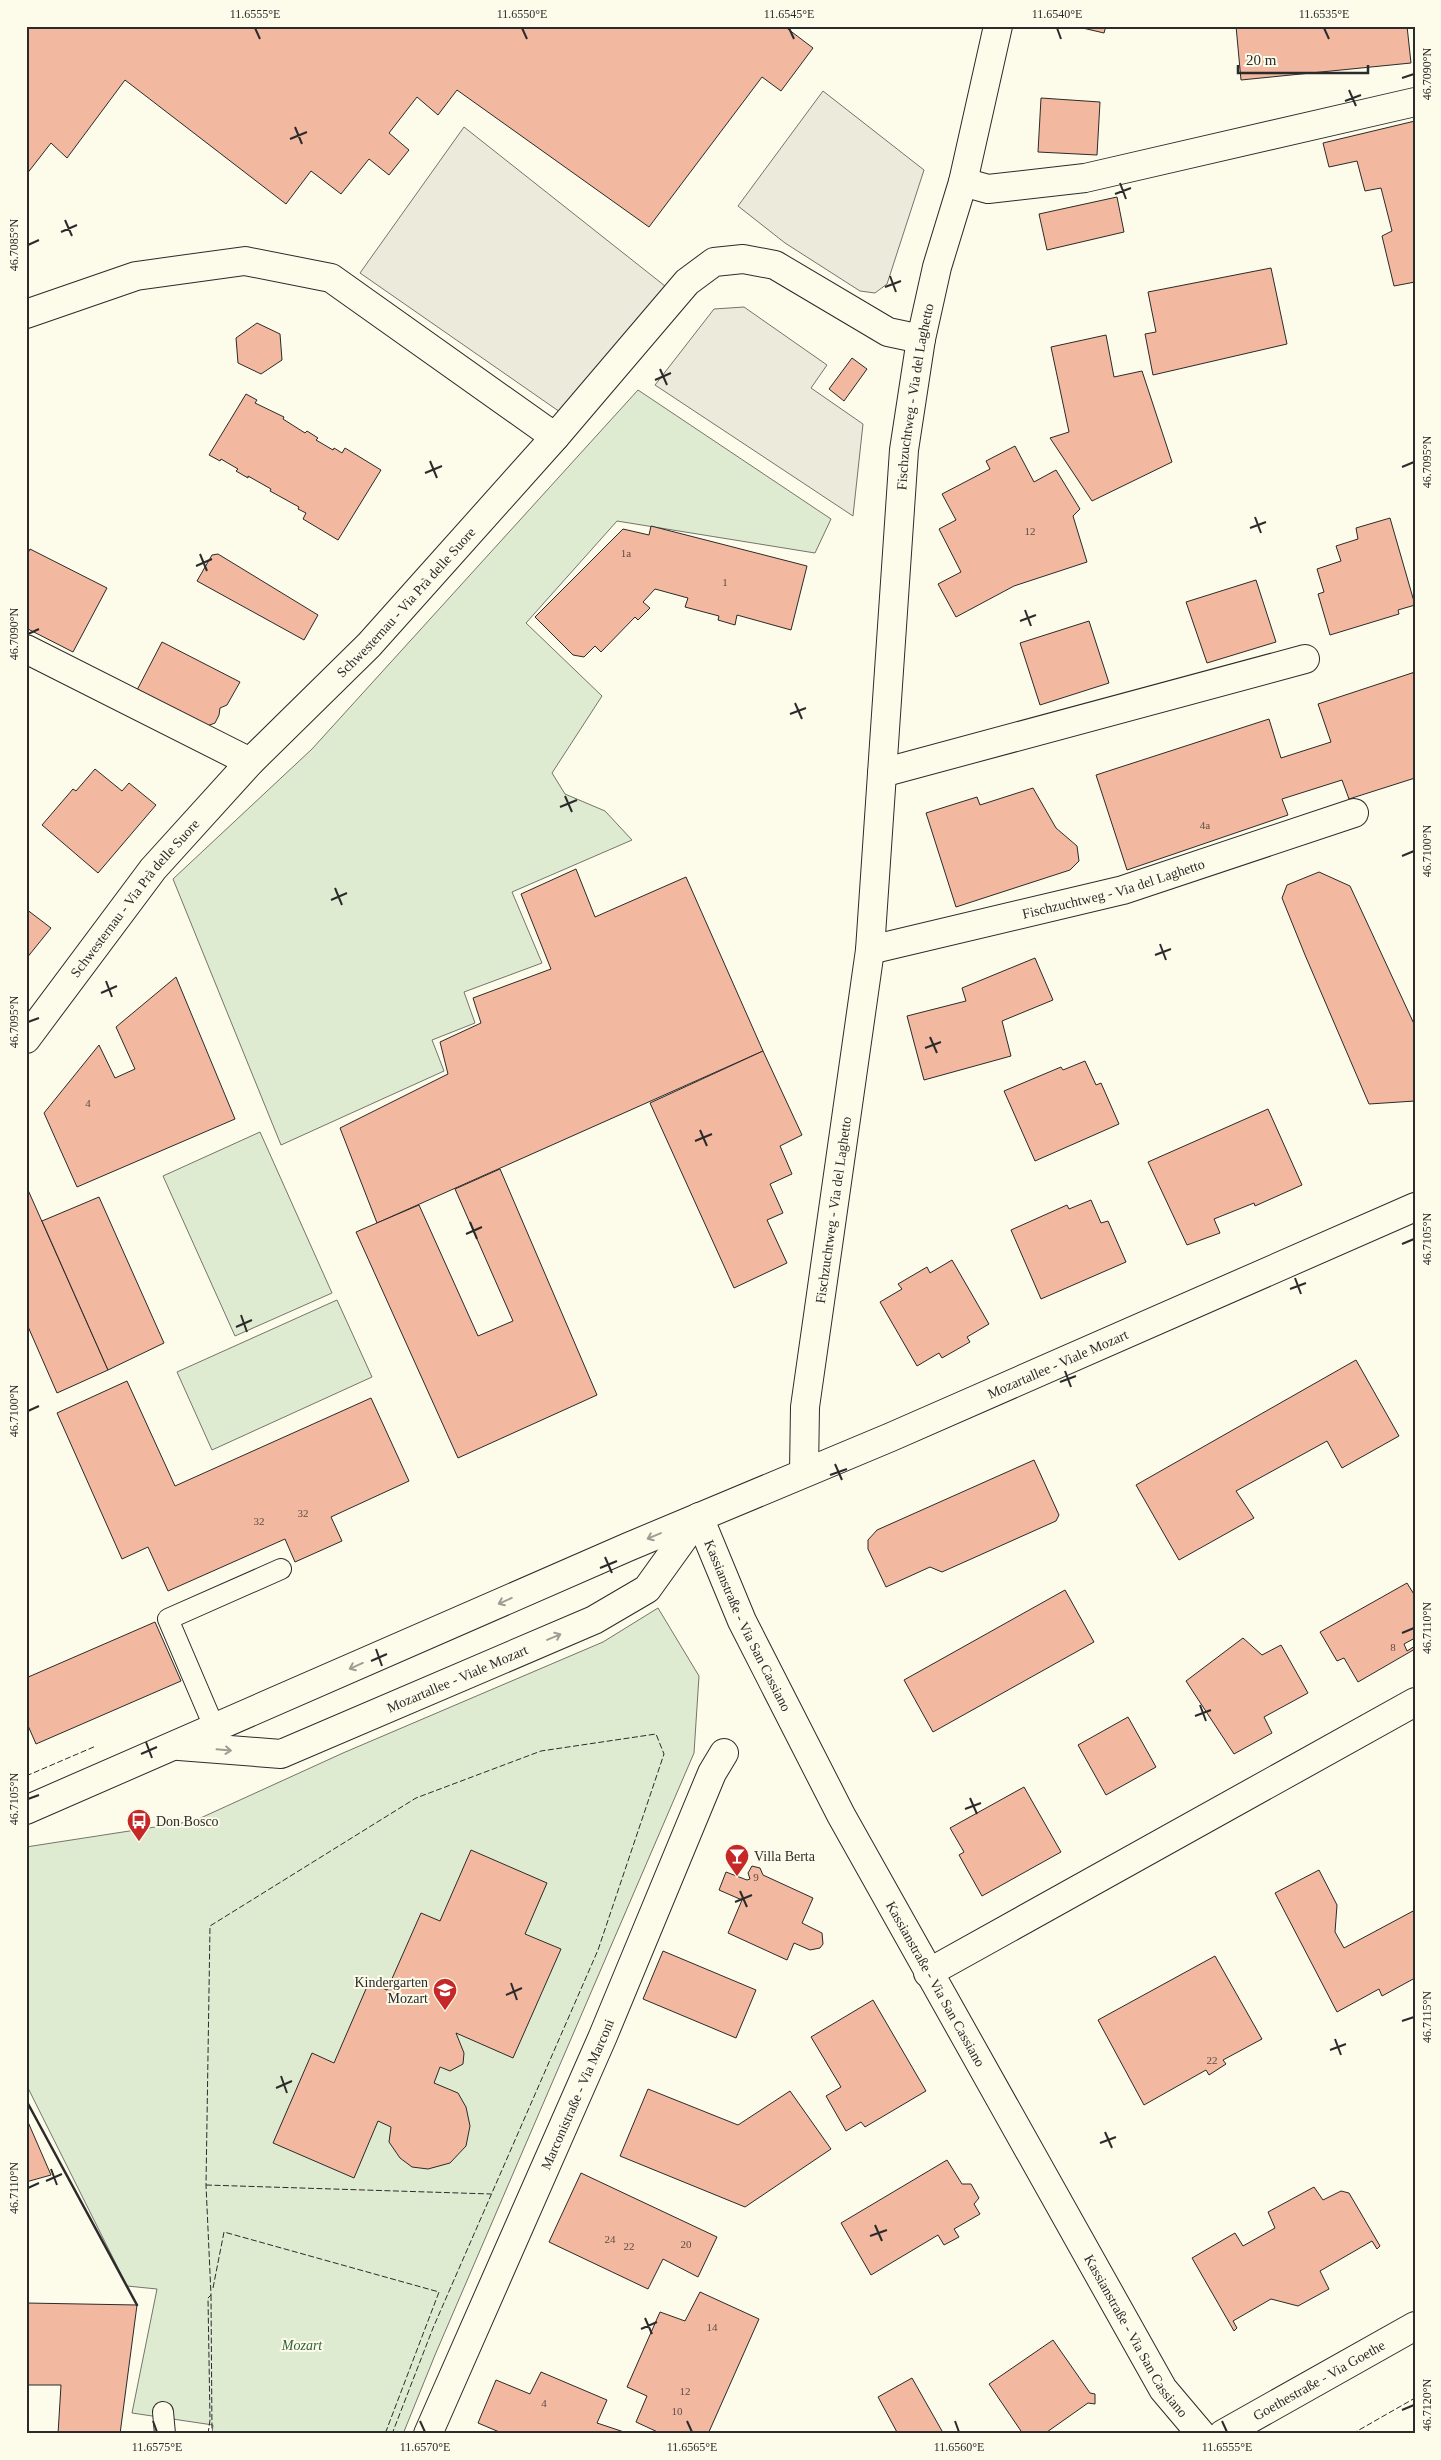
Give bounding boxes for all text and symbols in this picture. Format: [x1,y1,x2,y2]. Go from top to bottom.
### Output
text: 11.6555°E [230,7,280,21]
text: 11.6550°E [497,7,547,21]
text: 11.6545°E [764,7,814,21]
text: 11.6540°E [1032,7,1082,21]
text: 11.6535°E [1299,7,1349,21]
scale bar [1238,42,1368,74]
text: 46.7090°N [1420,47,1434,100]
text: 20 m [1246,52,1277,68]
text: 46.7085°N [7,218,21,271]
street label: Fischzuchtweg - Via del Laghetto [894,302,936,491]
text: 46.7095°N [1420,435,1434,488]
street label: Schwesternau - Via Prà delle Suore [334,524,478,680]
house number: 12 [1025,525,1036,537]
house number: 1a [621,547,631,559]
house number: 1 [722,576,728,588]
text: 46.7090°N [7,607,21,660]
street label: Schwesternau - Via Prà delle Suore [67,816,202,980]
house number: 4a [1200,819,1210,831]
text: 46.7100°N [1420,824,1434,877]
street label: Fischzuchtweg - Via del Laghetto [1021,856,1206,921]
text: 46.7095°N [7,995,21,1048]
house number: 4 [85,1097,91,1109]
street label: Fischzuchtweg - Via del Laghetto [812,1116,854,1304]
text: 46.7105°N [1420,1212,1434,1265]
street label: Mozartallee - Viale Mozart [985,1326,1130,1401]
text: 46.7100°N [7,1384,21,1437]
house number: 32 [298,1507,309,1519]
house number: 32 [254,1515,265,1527]
one-way arrow [646,1532,662,1541]
street label: Kassianstraße - Via San Cassiano [702,1538,794,1714]
one-way arrow [498,1597,513,1606]
text: 46.7110°N [1420,1602,1434,1654]
one-way arrow [546,1632,561,1642]
house number: 8 [1390,1641,1396,1653]
street label: Mozartallee - Viale Mozart [385,1642,530,1715]
one-way arrow [349,1662,364,1672]
one-way arrow [215,1745,231,1755]
text: 46.7105°N [7,1772,21,1825]
bus stop icon: Don Bosco [126,1808,152,1842]
place label: Don Bosco [156,1814,219,1829]
bar icon: Villa Berta [724,1843,750,1877]
place label: Villa Berta [754,1849,816,1864]
house number: 9 [753,1871,759,1883]
street label: Kassianstraße - Via San Cassiano [883,1899,988,2069]
place label: Kindergarten Mozart [354,1975,428,2006]
school or university icon: Kindergarten Mozart [432,1977,458,2011]
text: 46.7115°N [1420,1991,1434,2043]
street label: Marconistraße - Via Marconi [538,2017,617,2172]
house number: 22 [1207,2054,1218,2066]
text: 46.7110°N [7,2162,21,2214]
house number: 24 [605,2233,616,2245]
house number: 20 [681,2238,692,2250]
house number: 22 [624,2240,635,2252]
street label: Kassianstraße - Via San Cassiano [1082,2252,1191,2420]
house number: 14 [707,2321,718,2333]
street label: Goethestraße - Via Goethe [1250,2337,1387,2423]
park label: Mozart [281,2338,323,2353]
text: 46.7120°N [1420,2378,1434,2431]
house number: 12 [680,2385,691,2397]
house number: 4 [541,2397,547,2409]
house number: 10 [672,2405,683,2417]
text: 11.6575°E [132,2440,182,2454]
text: 11.6570°E [400,2440,450,2454]
text: 11.6565°E [667,2440,717,2454]
text: 11.6560°E [934,2440,984,2454]
text: 11.6555°E [1202,2440,1252,2454]

